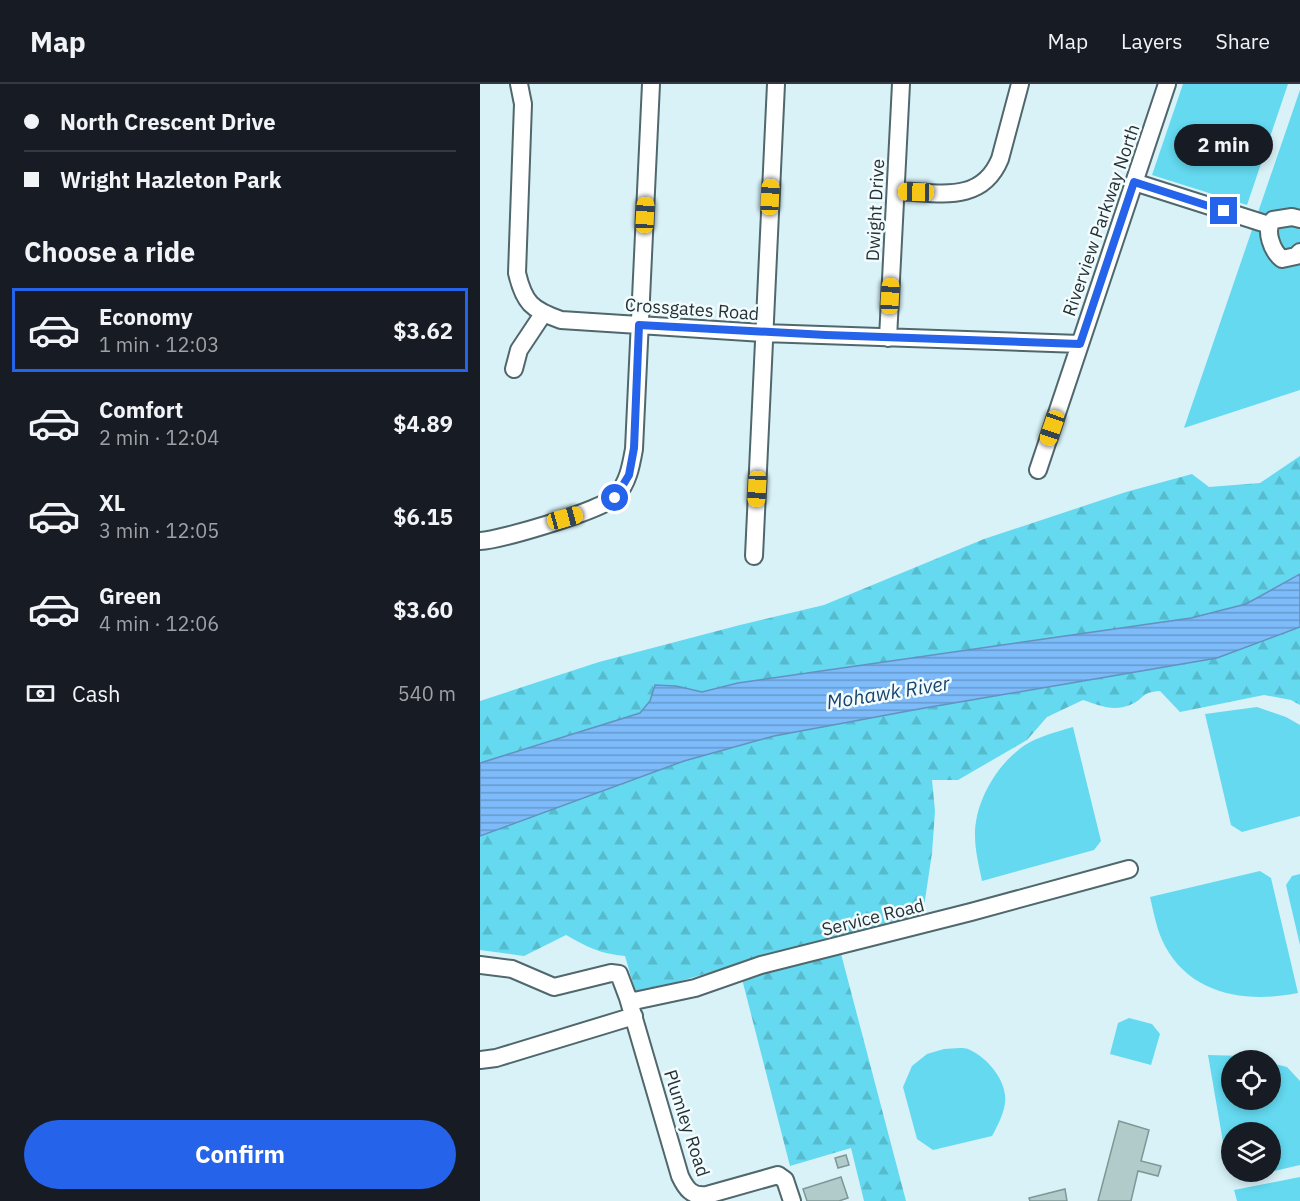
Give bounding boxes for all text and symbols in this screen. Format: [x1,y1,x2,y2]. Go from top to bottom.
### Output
text: Map [30,23,86,60]
text: Map [1048,27,1088,55]
text: Layers [1121,27,1183,55]
text: Share [1216,27,1270,55]
text: North Crescent Drive [60,107,276,136]
street label: Riverview Parkway North [1057,121,1145,319]
callout: 2 min [1174,124,1274,166]
text: 2 min [1197,131,1250,158]
street label: Dwight Drive [861,158,889,262]
text: Wright Hazleton Park [60,165,281,194]
car [760,179,780,215]
car [898,183,934,201]
car [635,197,655,233]
route end [1210,197,1237,224]
text: Choose a ride [24,234,195,269]
car [880,278,900,314]
street label: Crossgates Road [624,293,760,325]
text: Economy [99,302,193,331]
icon: car [27,303,81,357]
text: $3.62 [393,316,453,345]
text: 1 min · 12:03 [99,331,219,358]
text: Comfort [99,395,183,424]
icon: car [27,396,81,450]
car [1038,408,1066,448]
text: $4.89 [393,409,453,438]
text: 2 min · 12:04 [99,424,219,451]
car [747,471,767,507]
route start [601,484,628,511]
text: XL [99,488,125,517]
icon: car [27,489,81,543]
text: $6.15 [393,502,453,531]
car [545,505,585,531]
text: 3 min · 12:05 [99,517,219,544]
text: Green [99,581,161,610]
icon: car [27,582,81,636]
text: $3.60 [393,595,453,624]
text: 4 min · 12:06 [99,610,219,637]
water label: Mohawk River [824,669,952,715]
icon: cash [24,677,57,710]
text: Cash [72,679,121,708]
text: 540 m [398,680,456,707]
street label: Service Road [819,893,927,941]
map controls [1221,1050,1281,1182]
button: locate [1221,1050,1281,1110]
street label: Plumley Road [659,1067,715,1179]
button: Confirm [24,1120,456,1189]
button: layers [1221,1122,1281,1182]

